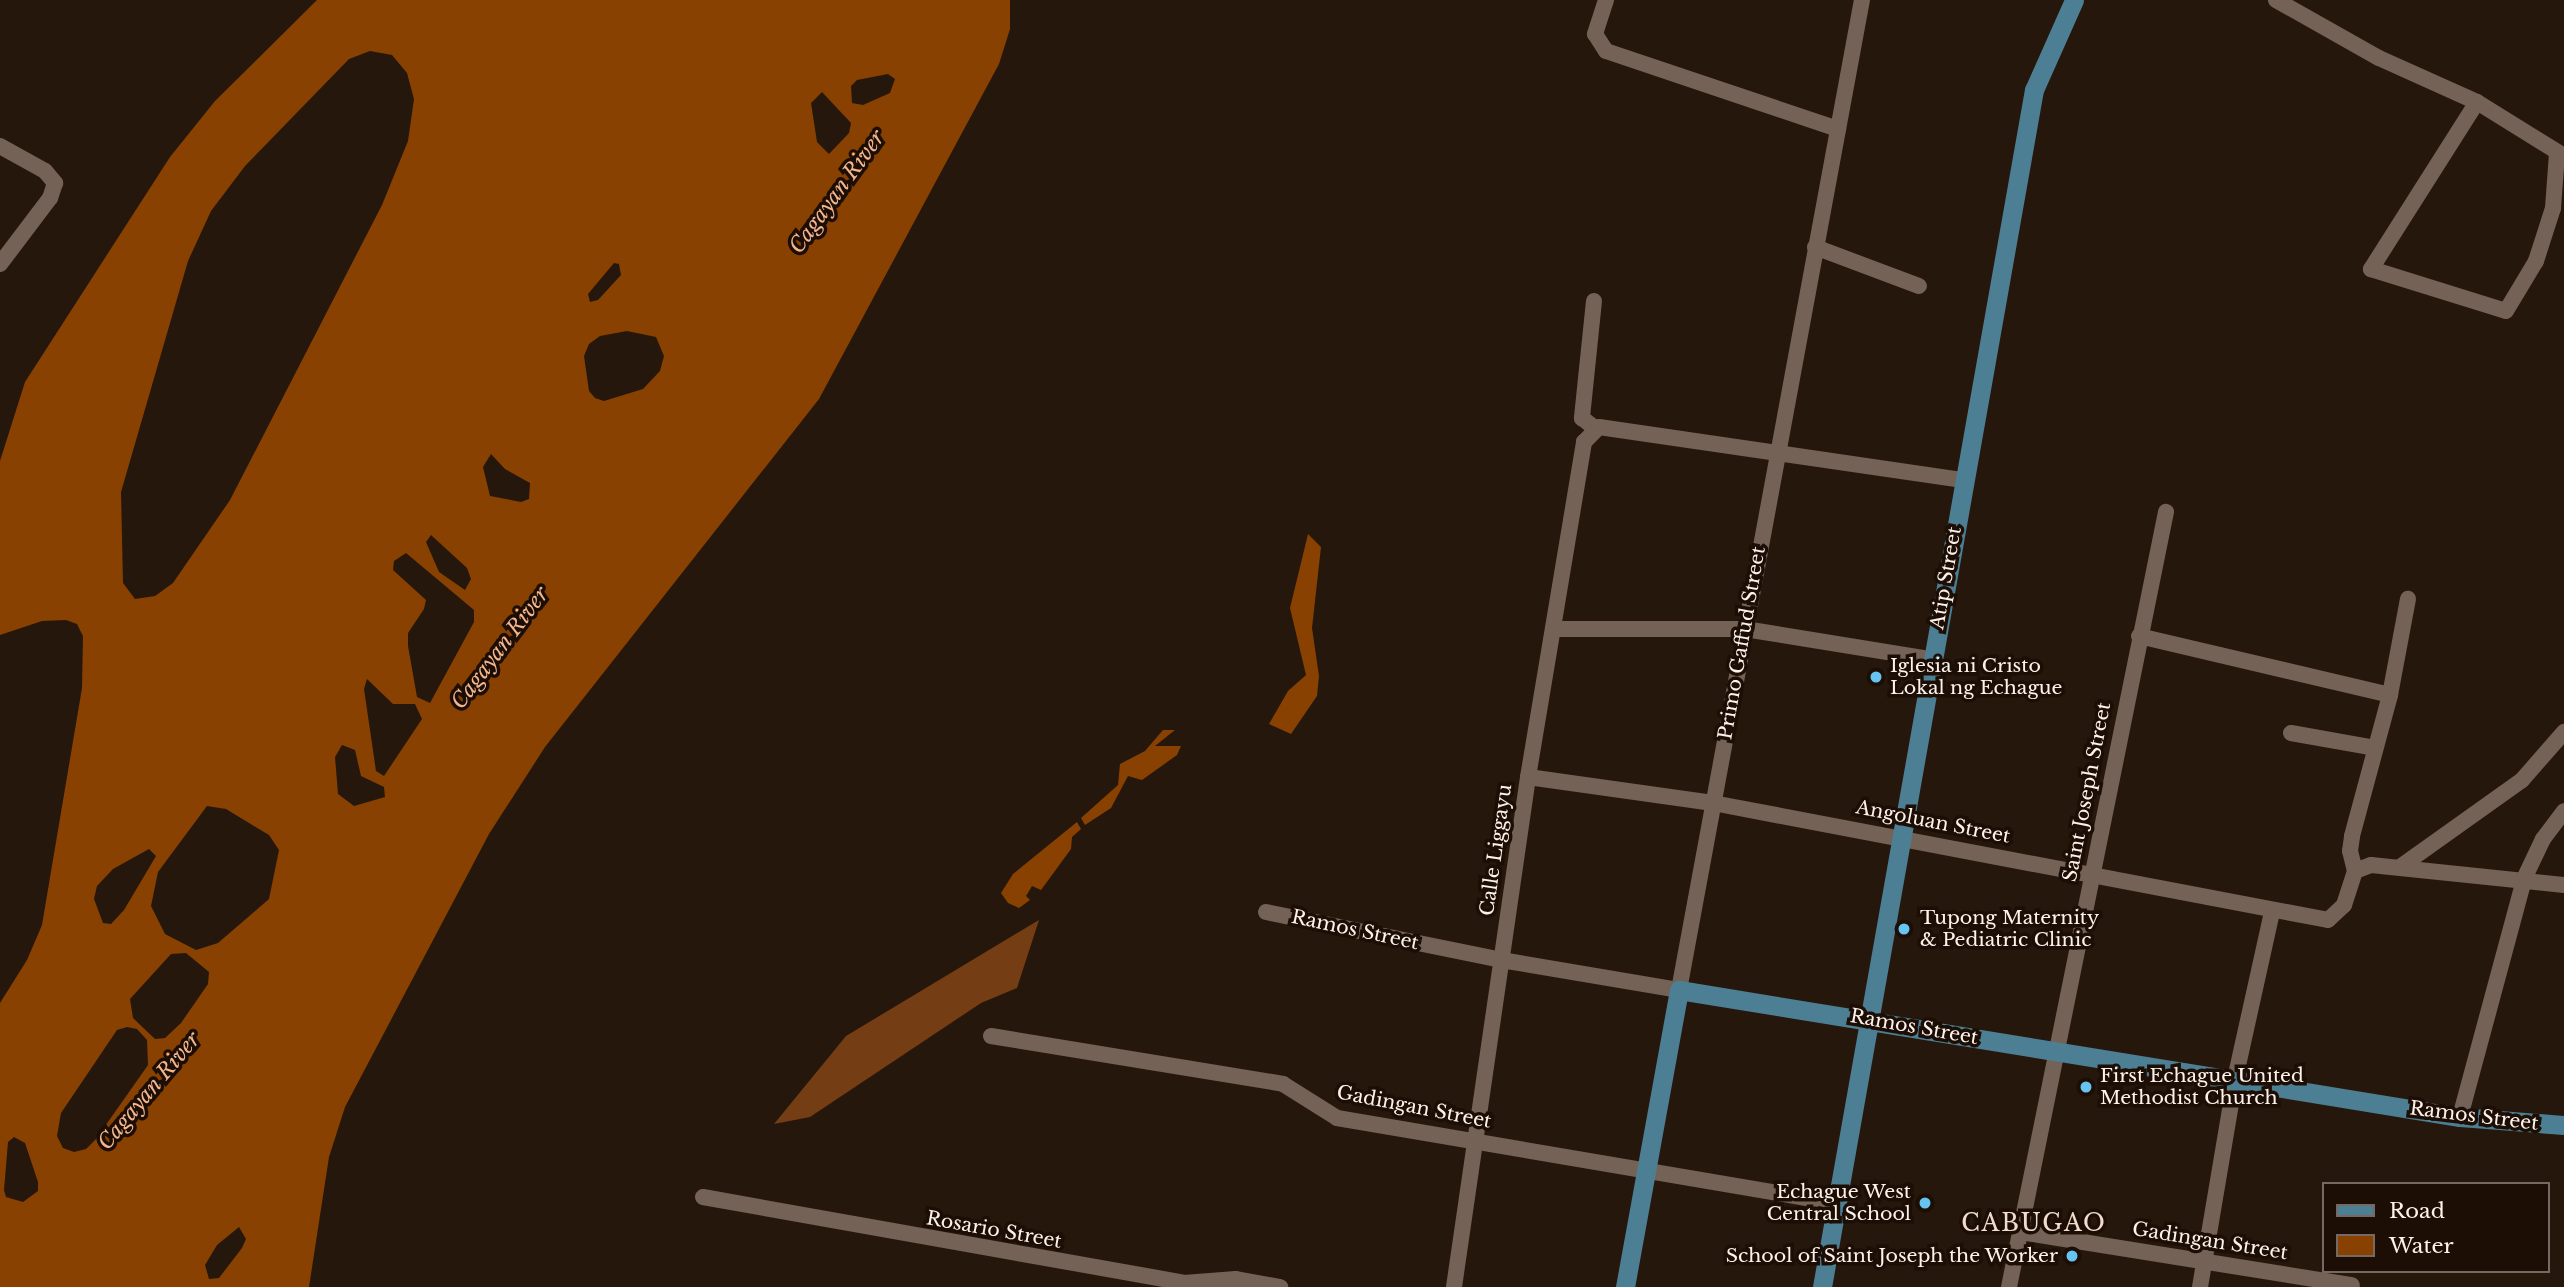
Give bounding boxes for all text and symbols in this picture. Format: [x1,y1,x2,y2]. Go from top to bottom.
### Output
water label: Cagayan River [784,125,890,259]
street label: Atip Street [1926,525,1966,631]
street label: Primo Gaffud Street [1714,545,1770,741]
water label: Cagayan River [446,582,554,714]
place label: Iglesia ni Cristo Lokal ng Echague [1890,655,2063,699]
marker: Iglesia ni Cristo Lokal ng Echague [1868,669,1884,685]
street label: Saint Joseph Street [2058,700,2116,884]
street label: Calle Liggayu [1475,783,1517,917]
street label: Angoluan Street [1854,796,2012,848]
street label: Ramos Street [1289,905,1421,955]
place label: Tupong Maternity & Pediatric Clinic [1920,907,2099,951]
marker: Tupong Maternity & Pediatric Clinic [1894,919,1914,939]
street label: Ramos Street [1848,1005,1980,1049]
water label: Cagayan River [92,1027,206,1155]
place label: First Echague United Methodist Church [2100,1065,2304,1109]
marker: First Echague United Methodist Church [2078,1079,2094,1095]
street label: Gadingan Street [1335,1081,1493,1133]
street label: Ramos Street [2408,1097,2540,1135]
place label: Echague West Central School [1767,1181,1911,1225]
legend [2322,1182,2550,1273]
marker: Echague West Central School [1917,1195,1933,1211]
text: Road [2389,1198,2445,1224]
street label: Rosario Street [925,1207,1063,1253]
district label: CABUGAO [1962,1209,2106,1237]
street label: Gadingan Street [2131,1217,2289,1265]
text: Water [2389,1233,2453,1259]
place label: School of Saint Joseph the Worker [1725,1245,2058,1267]
marker: School of Saint Joseph the Worker [2064,1248,2080,1264]

